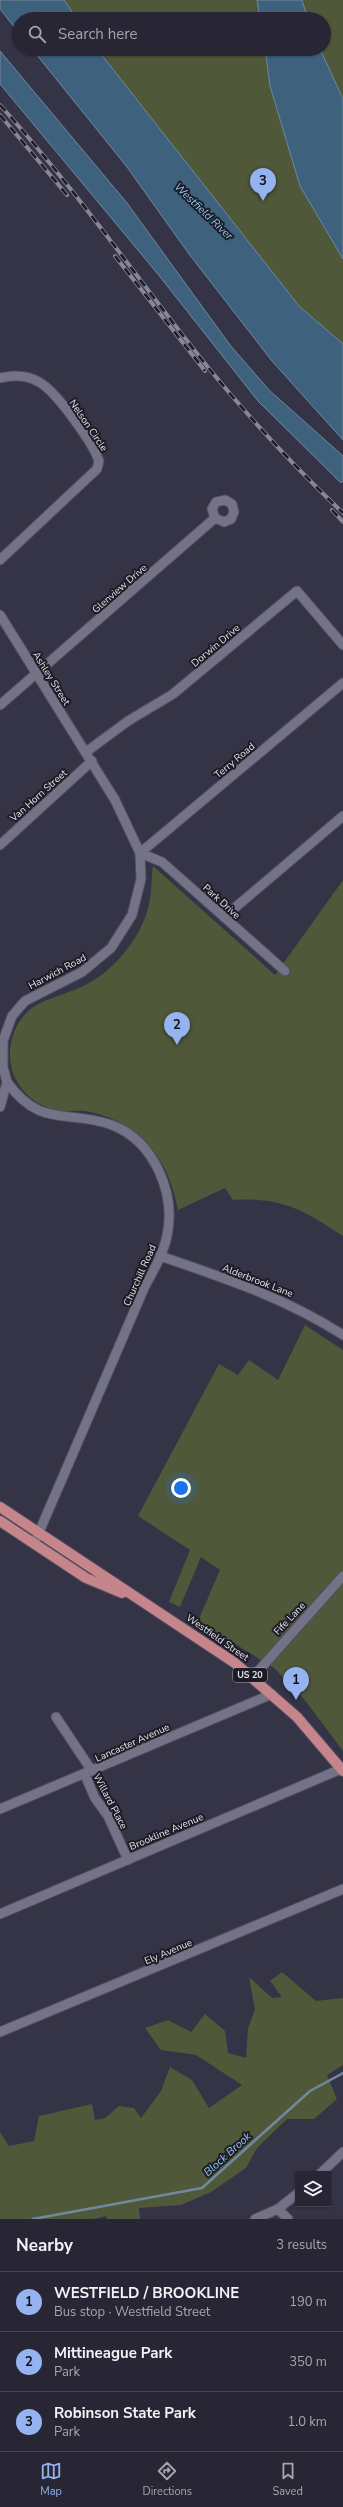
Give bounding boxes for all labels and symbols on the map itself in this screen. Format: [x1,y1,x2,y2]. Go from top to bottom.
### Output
pin: 3 [250,168,276,201]
water label: Westfield River [171,180,237,244]
street label: Nelson Circle [66,397,111,454]
street label: Glenview Drive [89,561,150,617]
street label: Dorwin Drive [188,621,243,670]
street label: Ashley Street [29,649,73,708]
street label: Terry Road [211,740,258,782]
street label: Van Horn Street [6,766,71,826]
street label: Park Drive [199,881,243,922]
street label: Harwich Road [26,951,89,993]
pin: 2 [164,1012,190,1045]
street label: Churchill Road [120,1242,160,1308]
street label: Alderbrook Lane [220,1261,295,1301]
your location [171,1478,191,1498]
street label: Fife Lane [271,1599,309,1638]
street label: Westfield Street [183,1611,252,1665]
pin: 1 [283,1667,309,1700]
road number: US 20 [233,1668,267,1682]
street label: Lancaster Avenue [93,1720,172,1766]
street label: Willard Place [90,1771,131,1832]
street label: Brookline Avenue [127,1810,206,1854]
street label: Ely Avenue [142,1936,194,1968]
water label: Block Brook [200,2129,255,2180]

